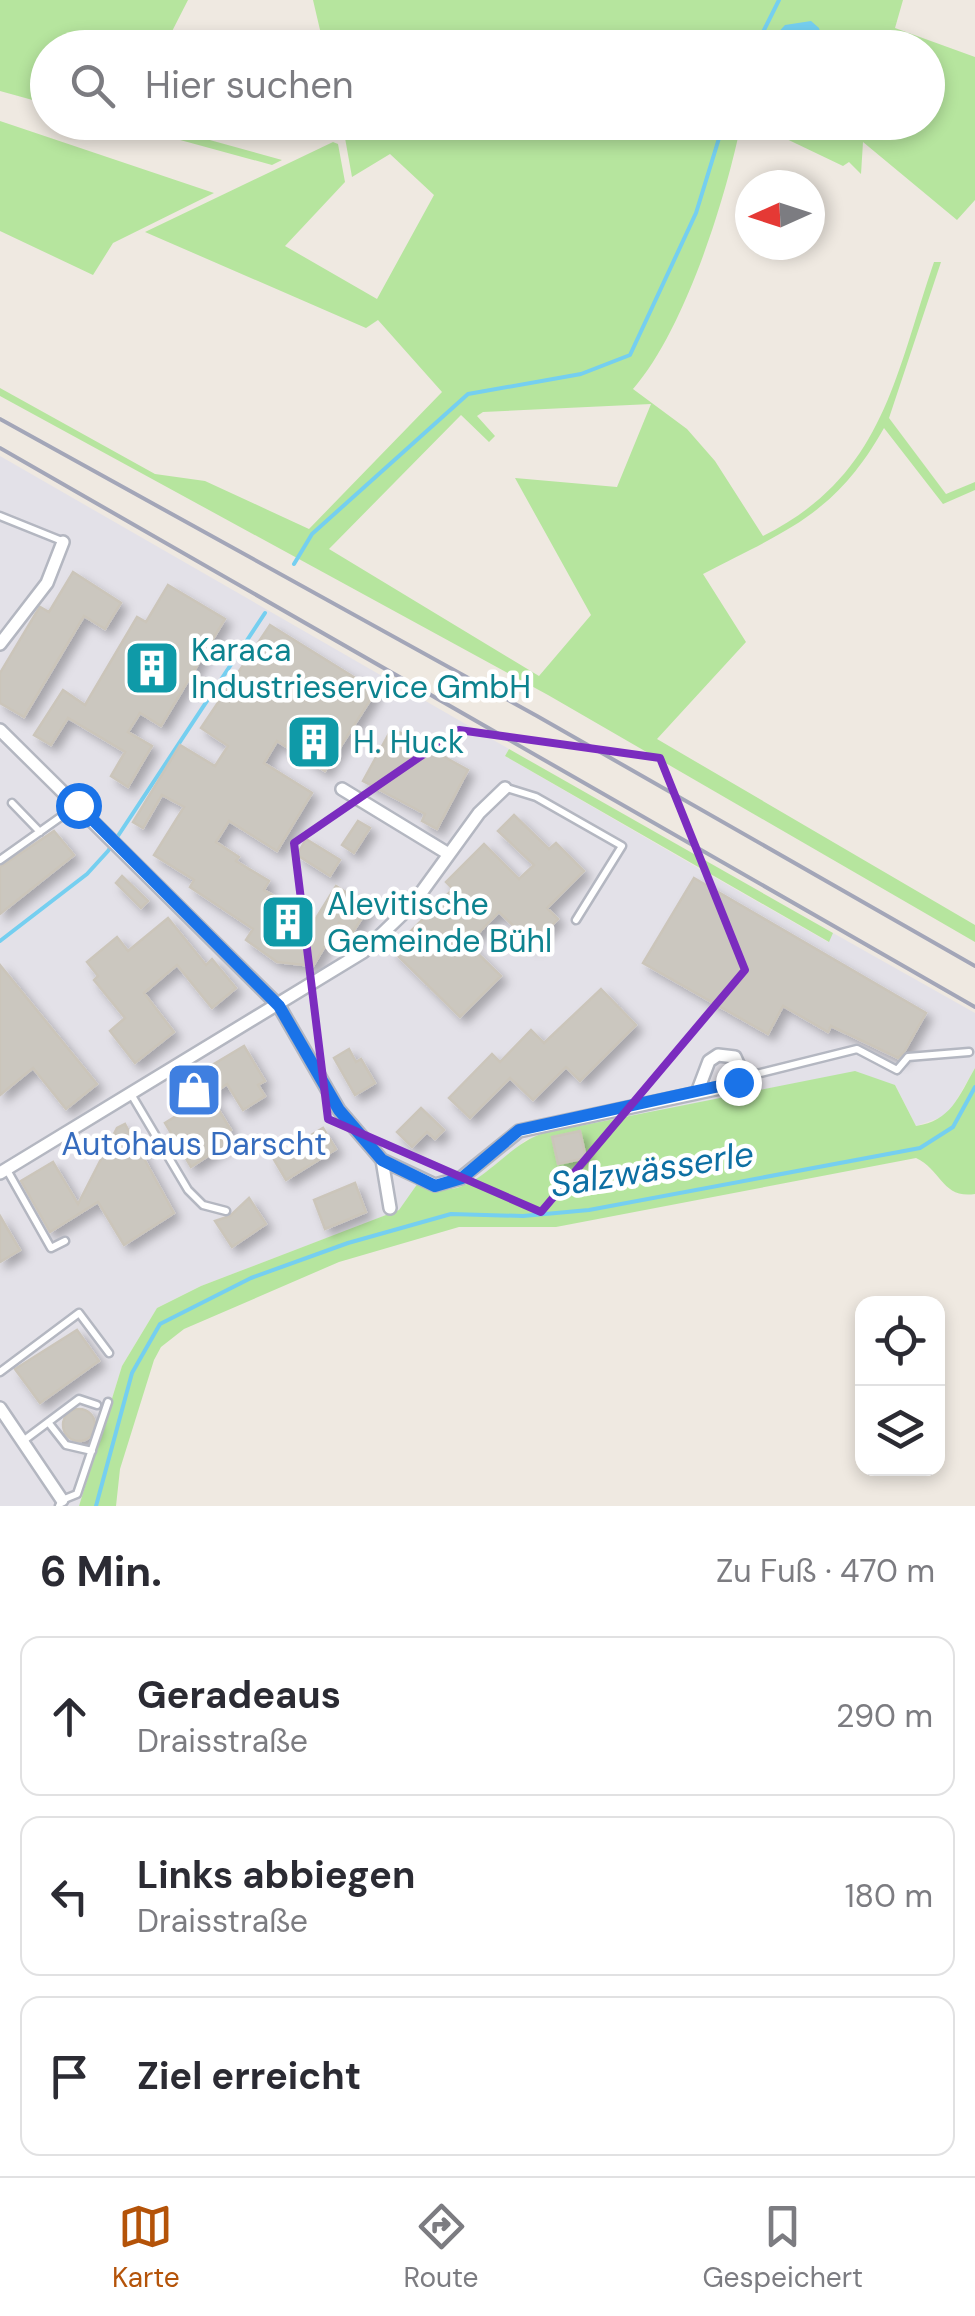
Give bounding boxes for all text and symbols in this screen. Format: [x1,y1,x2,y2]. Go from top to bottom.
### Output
search box [30,30,945,140]
icon: search [65,58,120,113]
text: Hier suchen [145,60,354,110]
north arrow [735,170,825,260]
place label: Karaca Industrieservice GmbH [191,629,531,708]
building icon: Karaca Industrieservice GmbH [122,638,182,698]
building icon: H. Huck [284,712,344,772]
place label: H. Huck [353,721,464,763]
route start [56,783,102,829]
place label: Alevitische Gemeinde Bühl [327,883,552,962]
building icon: Alevitische Gemeinde Bühl [258,892,318,952]
shop icon: Autohaus Darscht [164,1060,224,1120]
route end [716,1060,762,1106]
place label: Autohaus Darscht [61,1123,327,1165]
water label: Salzwässerle [547,1130,757,1208]
map controls [855,1296,945,1476]
button: locate [855,1296,945,1386]
button: layers [855,1386,945,1476]
text: 6 Min. [40,1544,162,1599]
text: Zu Fuß · 470 m [716,1550,935,1592]
text: Geradeaus [137,1670,341,1720]
icon: ahead [42,1689,97,1744]
text: 290 m [836,1695,933,1737]
text: Draisstraße [137,1720,308,1762]
text: Links abbiegen [137,1850,415,1900]
icon: left [42,1869,97,1924]
text: 180 m [845,1875,933,1917]
text: Draisstraße [137,1900,308,1942]
icon: arrive [42,2049,97,2104]
text: Ziel erreicht [137,2051,361,2101]
tab: Karte [112,2199,180,2296]
tab: Route [404,2199,479,2296]
tab: Gespeichert [702,2199,863,2296]

